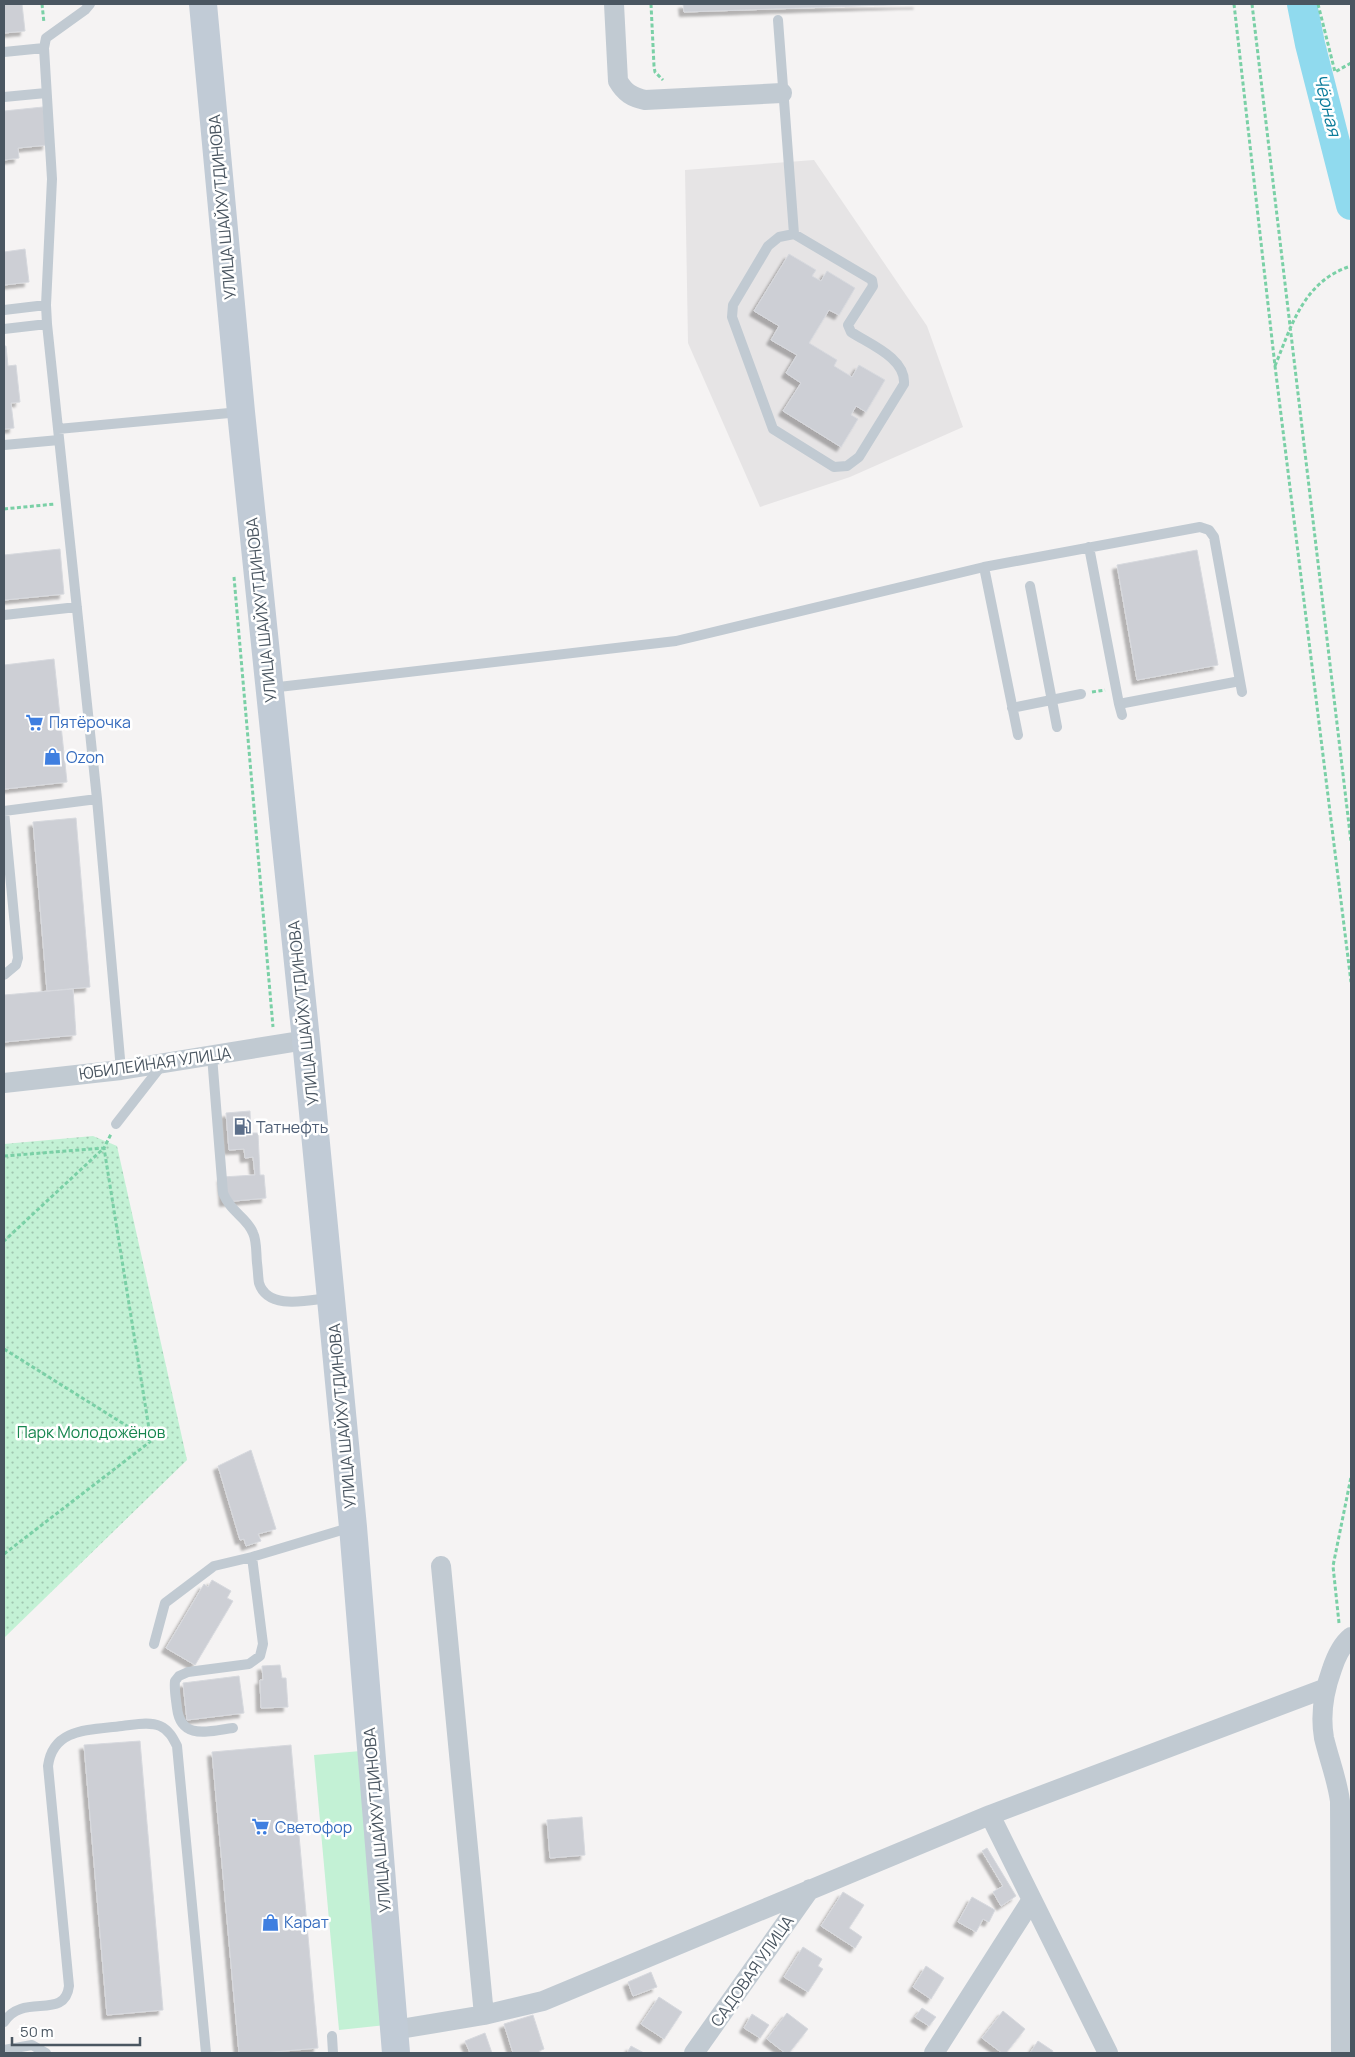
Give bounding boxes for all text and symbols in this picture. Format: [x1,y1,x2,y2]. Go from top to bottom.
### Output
water label: Чёрная [1309,71,1348,140]
street label: УЛИЦА ШАЙХУТДИНОВА [203,113,241,301]
street label: УЛИЦА ШАЙХУТДИНОВА [240,516,282,704]
place label: Пятёрочка [49,711,131,733]
supermarket icon: Пятёрочка [25,712,45,732]
place label: Ozon [66,746,104,768]
shop icon: Ozon [42,747,62,767]
street label: УЛИЦА ШАЙХУТДИНОВА [282,919,324,1107]
street label: ЮБИЛЕЙНАЯ УЛИЦА [77,1041,233,1085]
place label: Татнефть [256,1116,328,1138]
fuel station icon: Татнефть [232,1117,252,1137]
street label: УЛИЦА ШАЙХУТДИНОВА [323,1322,361,1510]
park label: Парк Молодожёнов [17,1421,166,1443]
street label: УЛИЦА ШАЙХУТДИНОВА [358,1726,396,1914]
place label: Светофор [275,1816,352,1838]
supermarket icon: Светофор [251,1817,271,1837]
place label: Карат [284,1911,329,1933]
street label: САДОВАЯ УЛИЦА [705,1911,799,2031]
shop icon: Карат [260,1912,280,1932]
scale bar [12,2014,140,2046]
text: 50 m [20,2021,54,2042]

